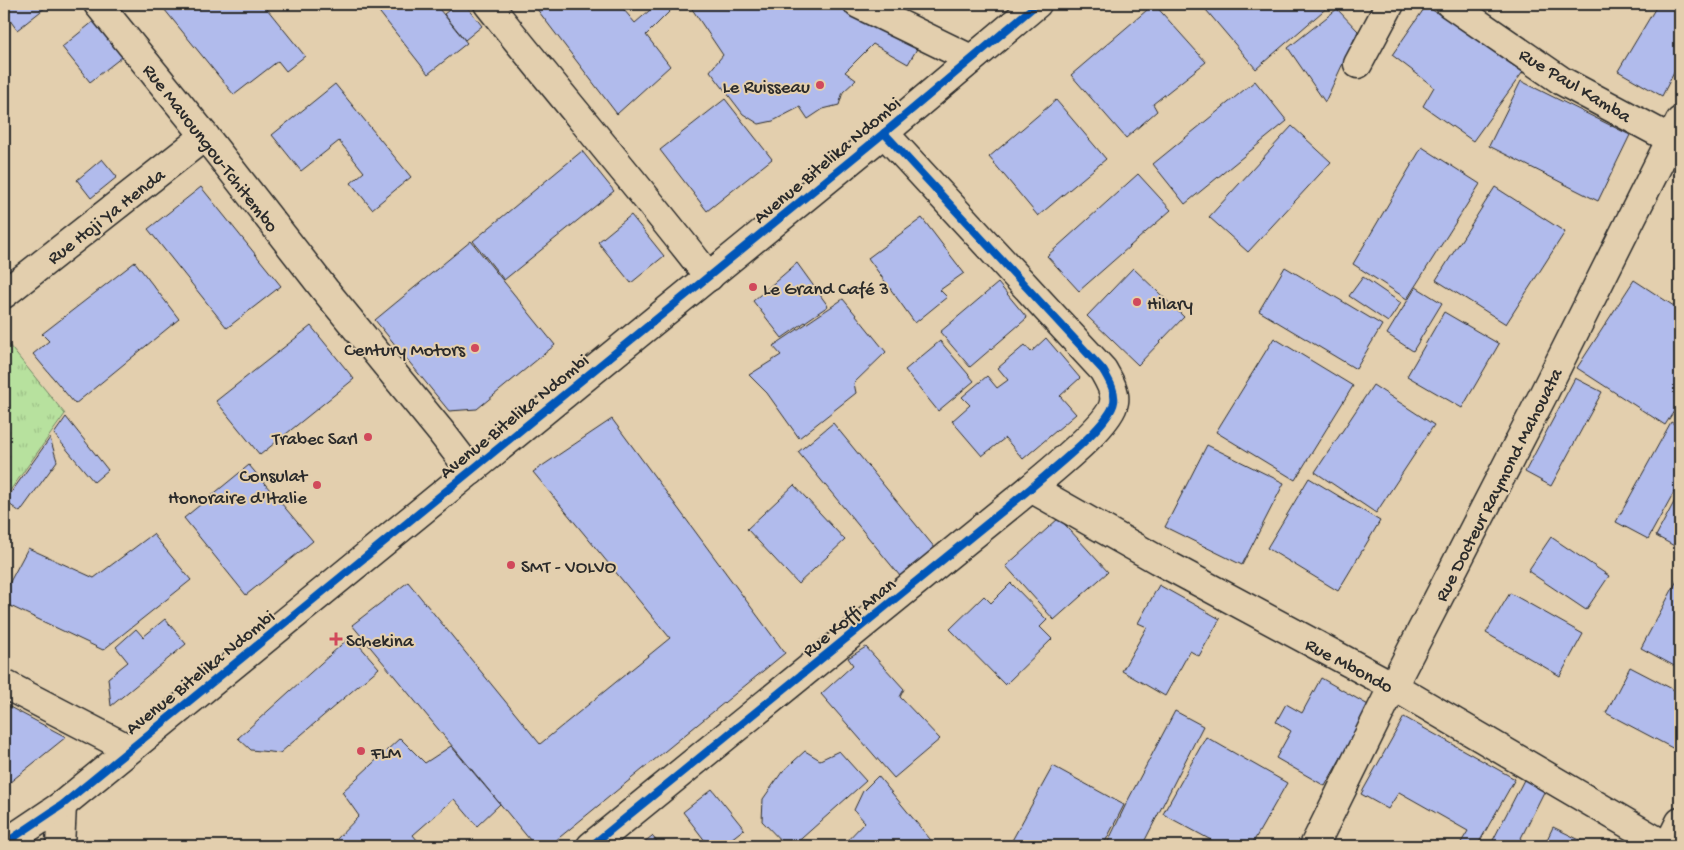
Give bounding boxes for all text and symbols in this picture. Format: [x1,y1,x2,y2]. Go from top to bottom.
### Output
street label: Rue Paul Kamba [1514,44,1636,130]
street label: Rue Mavoungou-Tchitembo [136,60,282,238]
place label: Le Ruisseau [722,77,810,100]
marker: Le Ruisseau [814,79,826,91]
street label: Avenue Bitelika Ndombi [750,93,907,230]
street label: Rue Hoji Ya Henda [44,164,172,271]
place label: Le Grand Café 3 [763,279,889,302]
marker: Le Grand Café 3 [747,281,759,293]
place label: Hilary [1147,294,1193,317]
marker: Hilary [1131,296,1143,308]
place label: Century Motors [344,340,466,363]
marker: Century Motors [469,342,481,354]
street label: Avenue Bitelika Ndombi [436,350,595,485]
street label: Rue Docteur Raymond Mahouata [1431,364,1570,606]
place label: Trabec Sarl [271,429,358,452]
marker: Trabec Sarl [362,431,374,443]
place label: Consulat Honoraire d'Italie [168,466,309,511]
marker: Consulat Honoraire d'Italie [311,479,323,491]
place label: SMT - VOLVO [521,557,617,580]
marker: SMT - VOLVO [505,559,517,571]
street label: Rue Koffi Anan [799,574,902,663]
street label: Avenue Bitelika Ndombi [122,606,281,741]
place label: Schekina [346,631,415,654]
marker: Schekina [330,633,342,645]
street label: Rue Mbondo [1300,634,1396,700]
place label: FLM [370,743,402,766]
marker: FLM [355,745,367,757]

